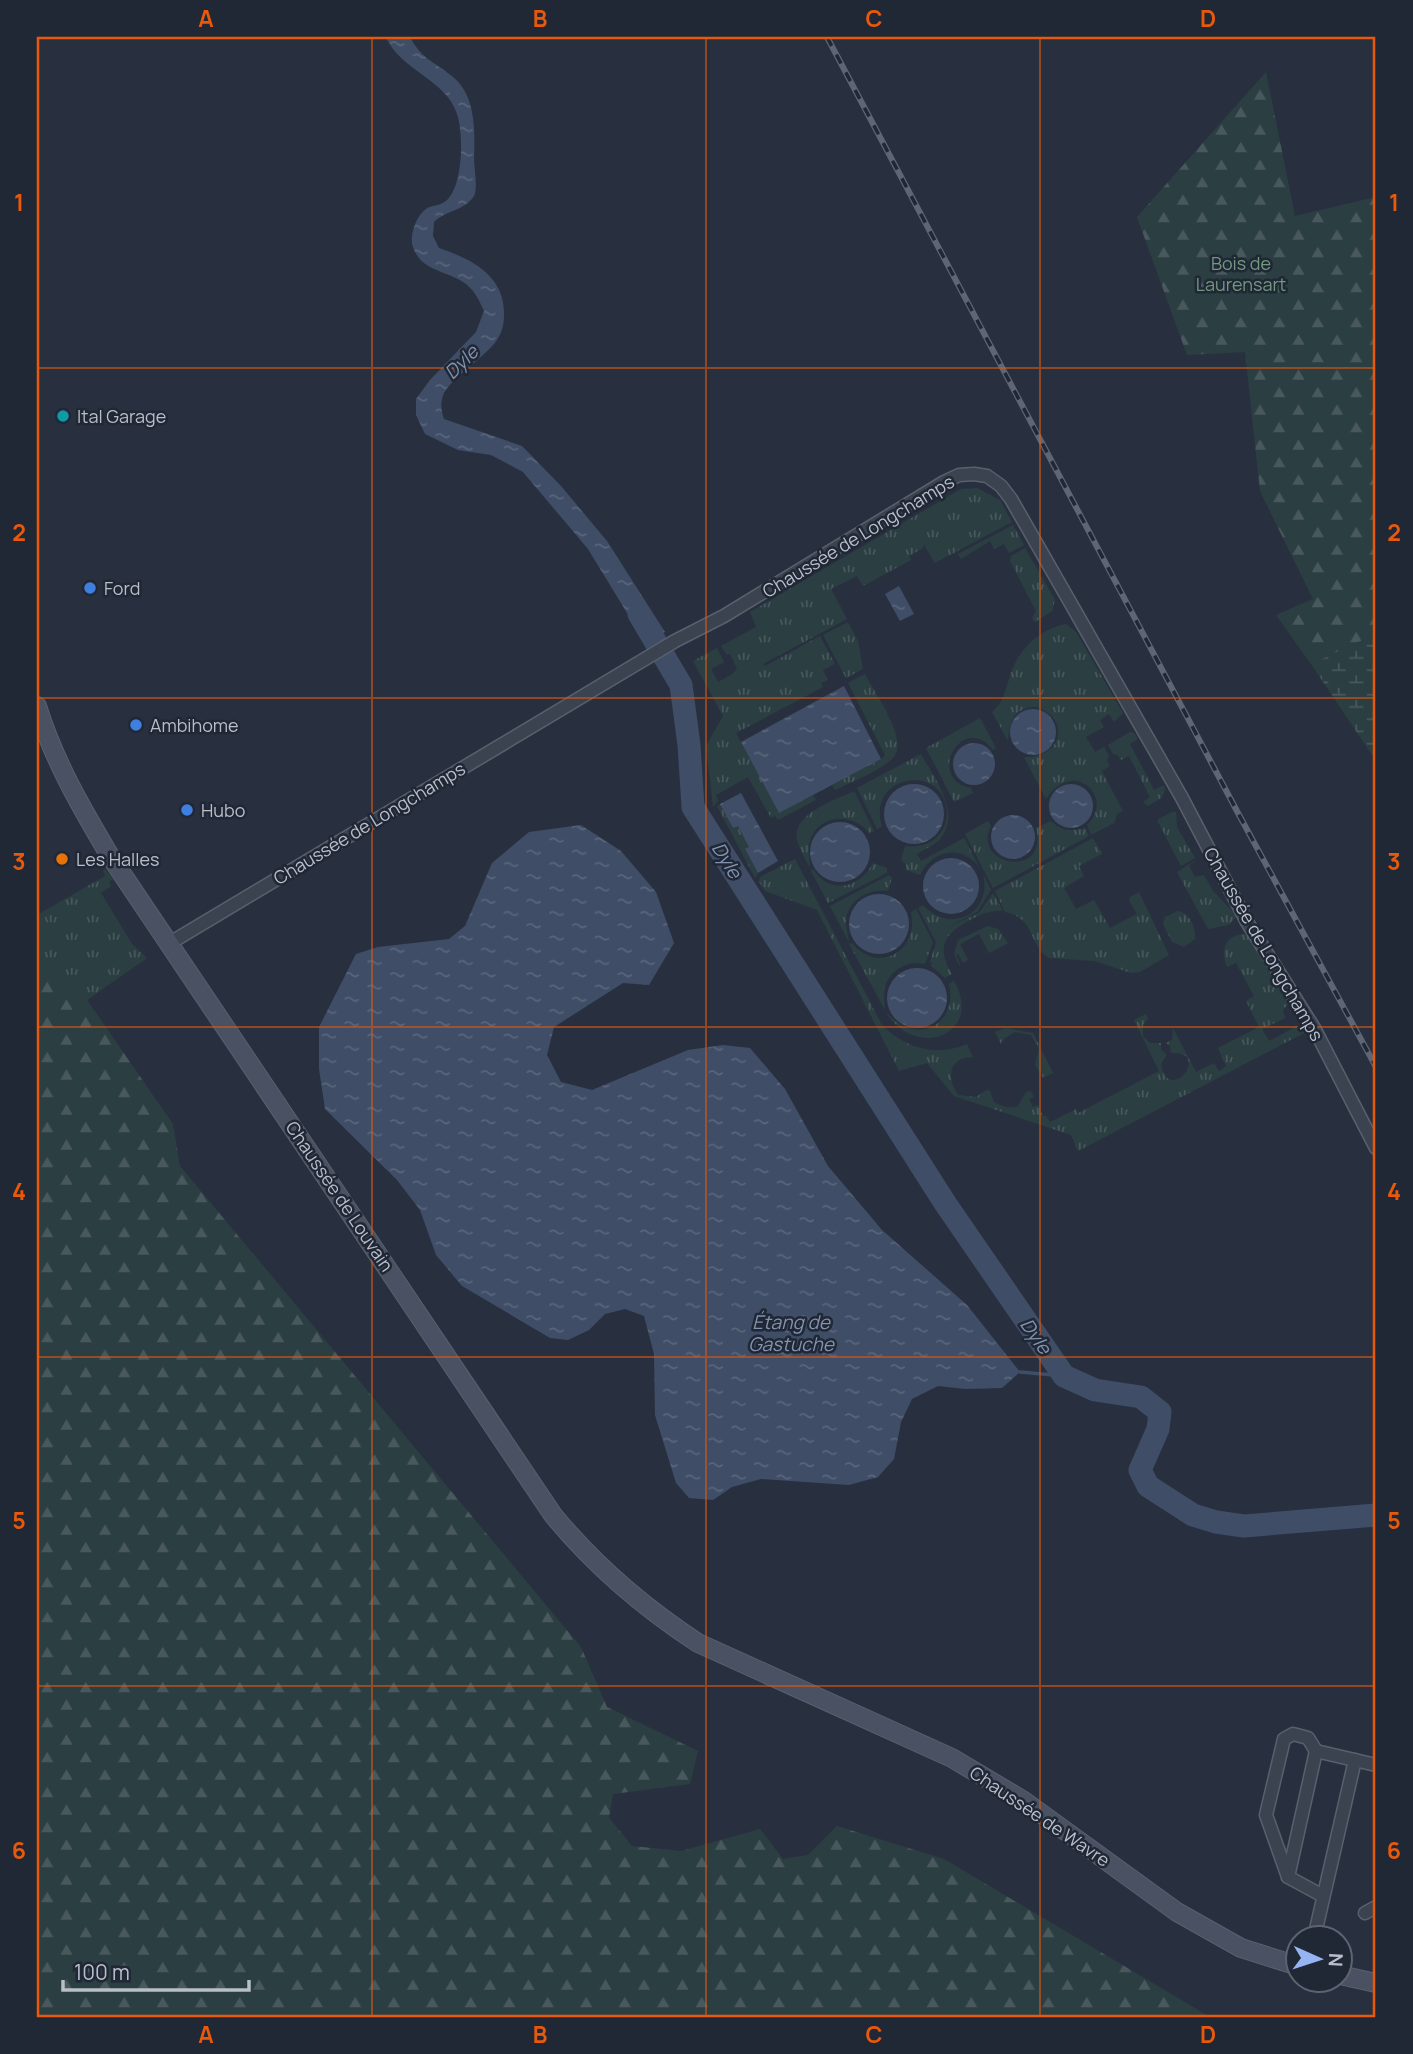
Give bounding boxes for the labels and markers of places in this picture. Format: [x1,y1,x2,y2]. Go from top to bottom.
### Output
place label: Ital Garage [77,404,166,428]
marker: Ital Garage [55,408,71,424]
place label: Ford [104,576,140,600]
marker: Ford [82,580,98,596]
place label: Ambihome [150,713,239,737]
marker: Ambihome [128,717,144,733]
place label: Hubo [201,798,245,822]
marker: Hubo [179,802,195,818]
place label: Les Halles [76,847,159,871]
marker: Les Halles [54,851,70,867]

